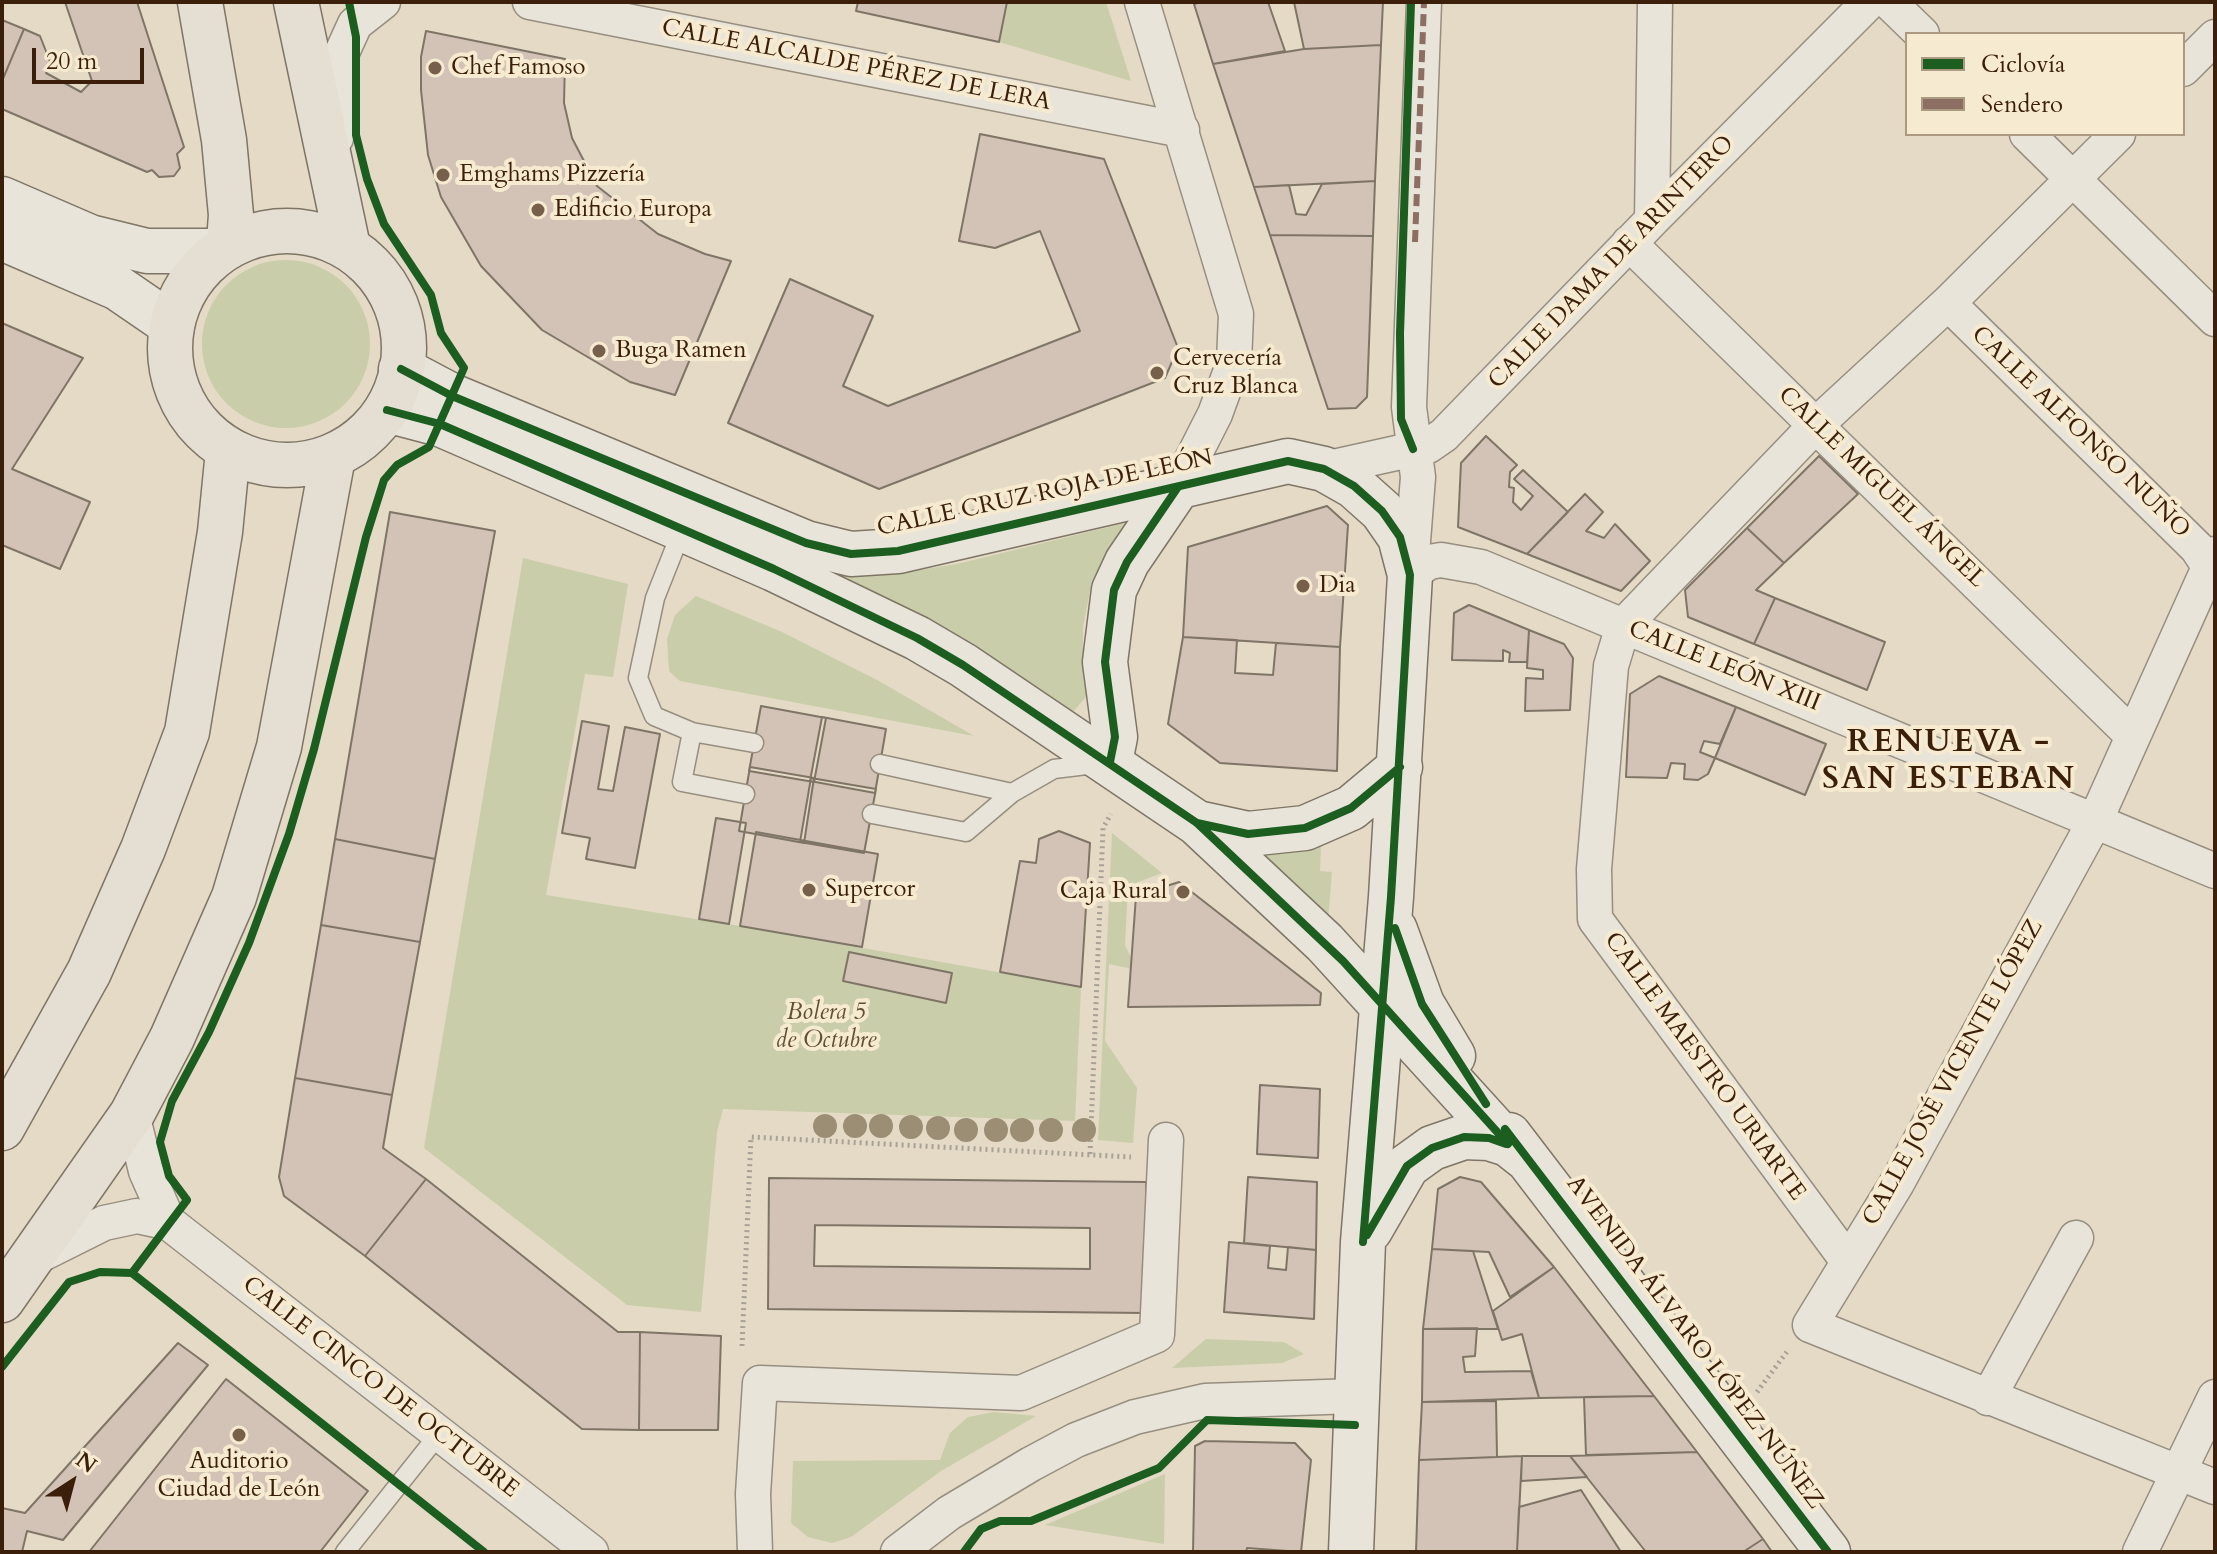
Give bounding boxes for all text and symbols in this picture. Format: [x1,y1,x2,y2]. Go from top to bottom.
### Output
street label: CALLE ALCALDE PÉREZ DE LERA [659,14,1053,118]
scale bar [36,32,148,82]
legend [1905,32,2185,136]
text: 20 m [46,45,97,78]
text: Ciclovía [1981,48,2065,81]
place label: Chef Famoso [451,54,585,82]
marker: Chef Famoso [426,59,444,77]
text: Sendero [1981,88,2063,121]
street label: CALLE DAMA DE ARINTERO [1483,130,1741,396]
place label: Emghams Pizzería [459,161,645,189]
marker: Emghams Pizzería [434,166,452,184]
place label: Edificio Europa [554,196,712,224]
marker: Edificio Europa [529,201,547,219]
street label: CALLE ALFONSO NUÑO [1965,321,2195,545]
place label: Buga Ramen [615,337,747,365]
marker: Buga Ramen [590,342,608,360]
place label: Cervecería Cruz Blanca [1173,345,1298,401]
marker: Cervecería Cruz Blanca [1148,364,1166,382]
street label: CALLE MIGUEL ÁNGEL [1771,382,1991,594]
street label: CALLE CRUZ ROJA DE LEÓN [875,444,1215,544]
place label: Dia [1319,572,1356,600]
marker: Dia [1294,577,1312,595]
street label: CALLE LEÓN XIII [1624,615,1824,719]
district label: RENUEVA - SAN ESTEBAN [1822,725,2076,800]
place label: Supercor [825,876,915,904]
place label: Caja Rural [1060,878,1167,906]
marker: Supercor [800,881,818,899]
marker: Caja Rural [1174,883,1192,901]
street label: CALLE JOSÉ VICENTE LÓPEZ [1858,915,2050,1231]
street label: CALLE MAESTRO URIARTE [1597,927,1811,1207]
park label: Bolera 5 de Octubre [776,999,876,1055]
street label: AVENIDA ÁLVARO LÓPEZ NÚÑEZ [1559,1171,1829,1515]
street label: CALLE CINCO DE OCTUBRE [236,1271,524,1505]
marker: Auditorio Ciudad de León [230,1426,248,1444]
north arrow [32,1442,112,1522]
text: N [70,1445,103,1480]
place label: Auditorio Ciudad de León [158,1448,320,1504]

